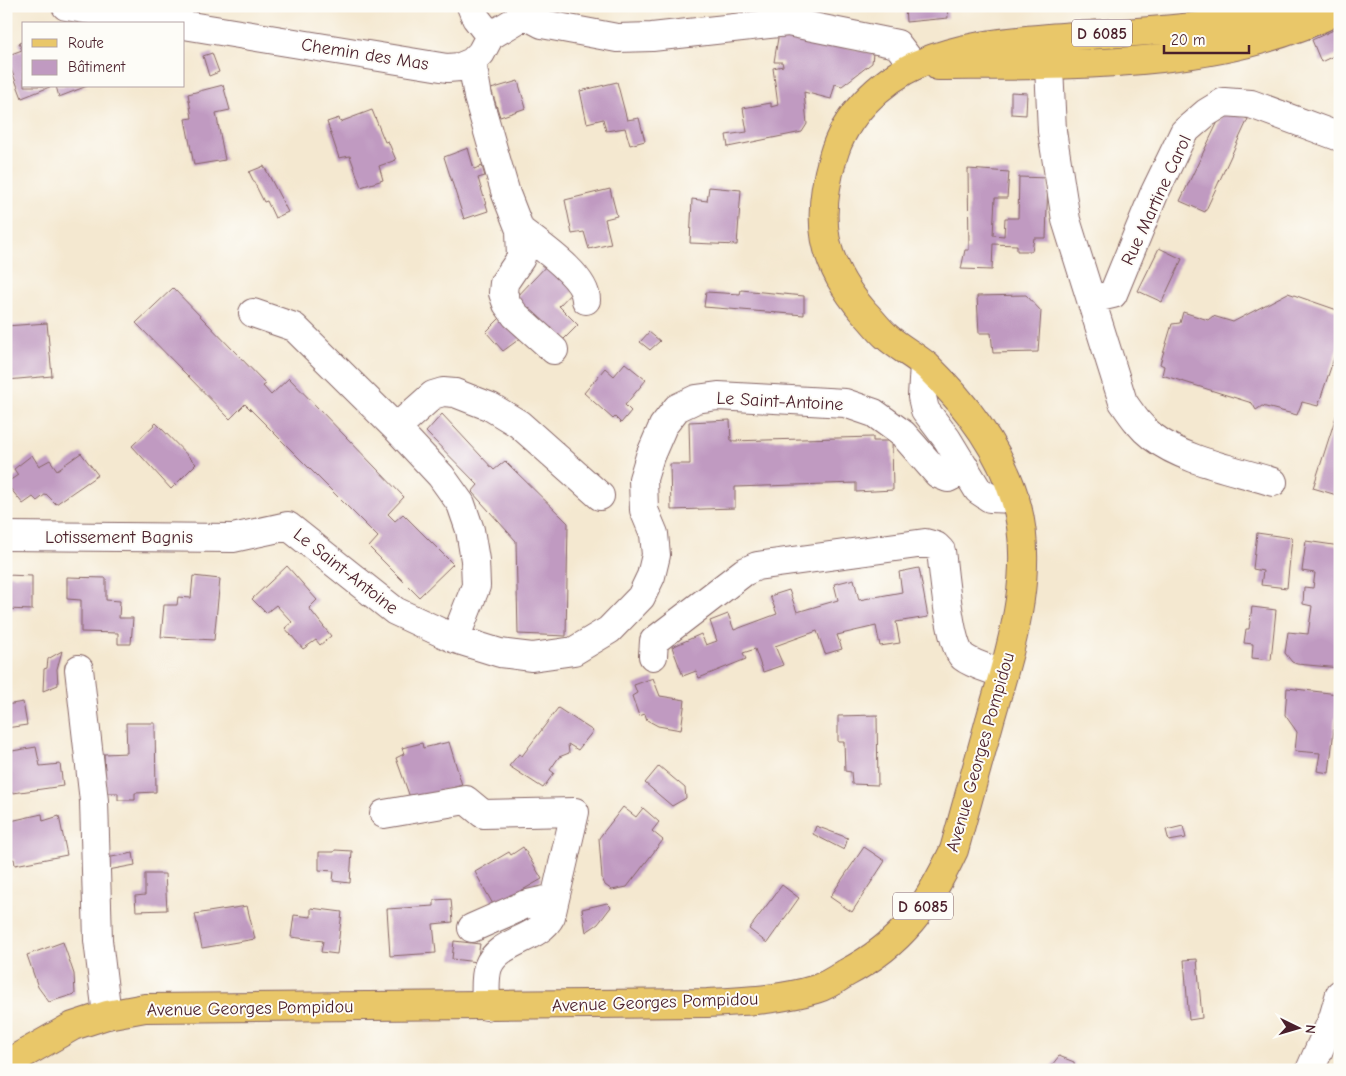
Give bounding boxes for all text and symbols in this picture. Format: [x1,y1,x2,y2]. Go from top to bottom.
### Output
road number: D 6085 [1072,19,1132,46]
legend [22,22,185,88]
scale bar [1164,22,1248,54]
text: 20 m [1171,31,1205,49]
text: Route [68,34,104,52]
street label: Chemin des Mas [300,34,430,75]
text: Bâtiment [68,58,126,76]
street label: Rue Martine Carol [1117,132,1196,269]
street label: Le Saint-Antoine [716,388,844,415]
street label: Le Saint-Antoine [289,524,402,619]
street label: Lotissement Bagnis [45,527,193,548]
street label: Avenue Georges Pompidou [942,650,1019,854]
road number: D 6085 [893,892,953,919]
street label: Avenue Georges Pompidou [551,988,759,1017]
street label: Avenue Georges Pompidou [147,996,353,1021]
north arrow [1274,1004,1324,1054]
text: N [1302,1024,1319,1034]

